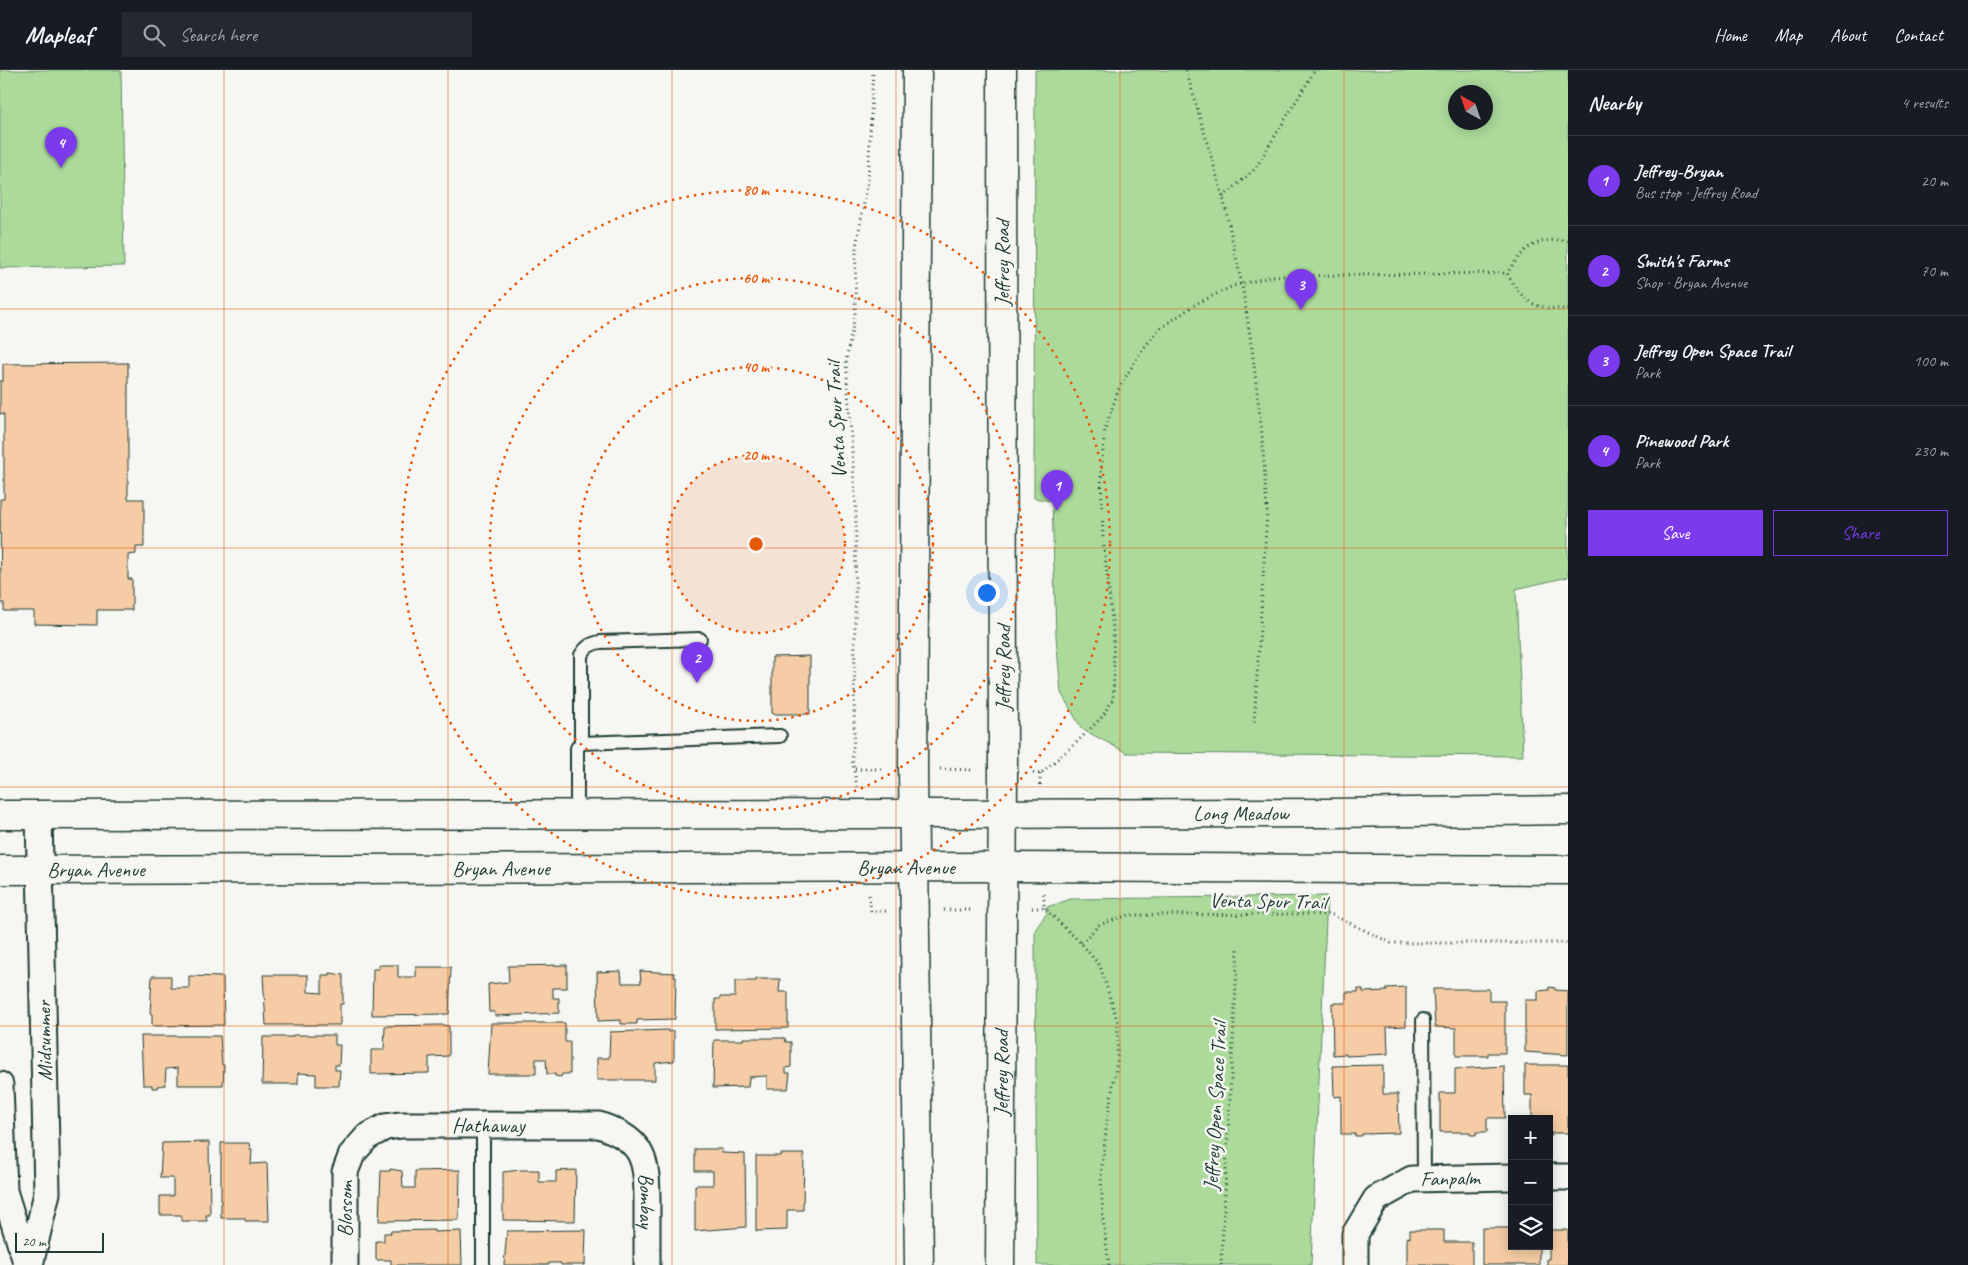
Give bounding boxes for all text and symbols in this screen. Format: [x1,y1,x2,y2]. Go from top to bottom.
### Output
search box [122,12,472,57]
text: Mapleaf [25,20,92,50]
icon: search [140,21,168,49]
text: Search here [180,23,257,47]
text: Home [1714,24,1747,46]
text: Map [1775,24,1802,46]
text: About [1830,24,1866,46]
text: Contact [1894,24,1943,46]
north arrow [1448,85,1493,130]
text: Nearby [1588,90,1641,116]
text: 4 results [1901,93,1948,113]
pin: 4 [45,127,77,168]
text: Jeffrey-Bryan [1635,159,1723,183]
text: 1 [1600,171,1608,191]
text: 20 m [1921,171,1948,191]
text: 80 m [743,181,770,200]
text: Bus stop · Jeffrey Road [1635,183,1757,203]
street label: Jeffrey Road [989,217,1015,307]
text: Smith's Farms [1635,249,1729,273]
text: 2 [1600,261,1608,281]
text: 70 m [1921,261,1948,281]
text: 60 m [743,269,770,288]
pin: 3 [1285,269,1317,310]
text: Shop · Bryan Avenue [1635,273,1747,293]
text: Jeffrey Open Space Trail [1635,339,1790,363]
text: 3 [1600,351,1608,371]
text: 100 m [1914,351,1948,371]
street label: Venta Spur Trail [820,357,852,479]
text: 40 m [743,358,770,377]
text: Park [1635,363,1660,383]
text: Pinewood Park [1635,429,1728,453]
text: 4 [1600,441,1608,461]
text: 230 m [1914,441,1948,461]
text: 20 m [743,446,770,465]
text: Park [1635,453,1660,473]
pin: 1 [1041,470,1073,511]
button: Save [1588,510,1763,556]
button: Share [1773,510,1948,556]
centre of rings [747,535,765,553]
your location [974,580,1000,606]
street label: Jeffrey Road [990,622,1016,712]
pin: 2 [681,642,713,683]
street label: Long Meadow [1193,800,1291,826]
street label: Bryan Avenue [857,854,957,880]
street label: Bryan Avenue [452,855,552,882]
street label: Bryan Avenue [47,857,147,883]
street label: Venta Spur Trail [1209,887,1330,915]
street label: Midsummer [30,999,58,1081]
street label: Jeffrey Open Space Trail [1198,1017,1233,1192]
street label: Jeffrey Road [988,1027,1014,1117]
street label: Hathaway [452,1112,526,1138]
map controls [1508,1115,1553,1250]
button: + [1508,1115,1553,1160]
button: − [1508,1160,1553,1205]
street label: Fanpalm [1420,1165,1482,1192]
street label: Bombay [633,1172,660,1230]
street label: Blossom [332,1179,359,1237]
button: layers [1508,1205,1553,1250]
scale bar [15,1230,104,1253]
text: 20 m [22,1233,46,1250]

